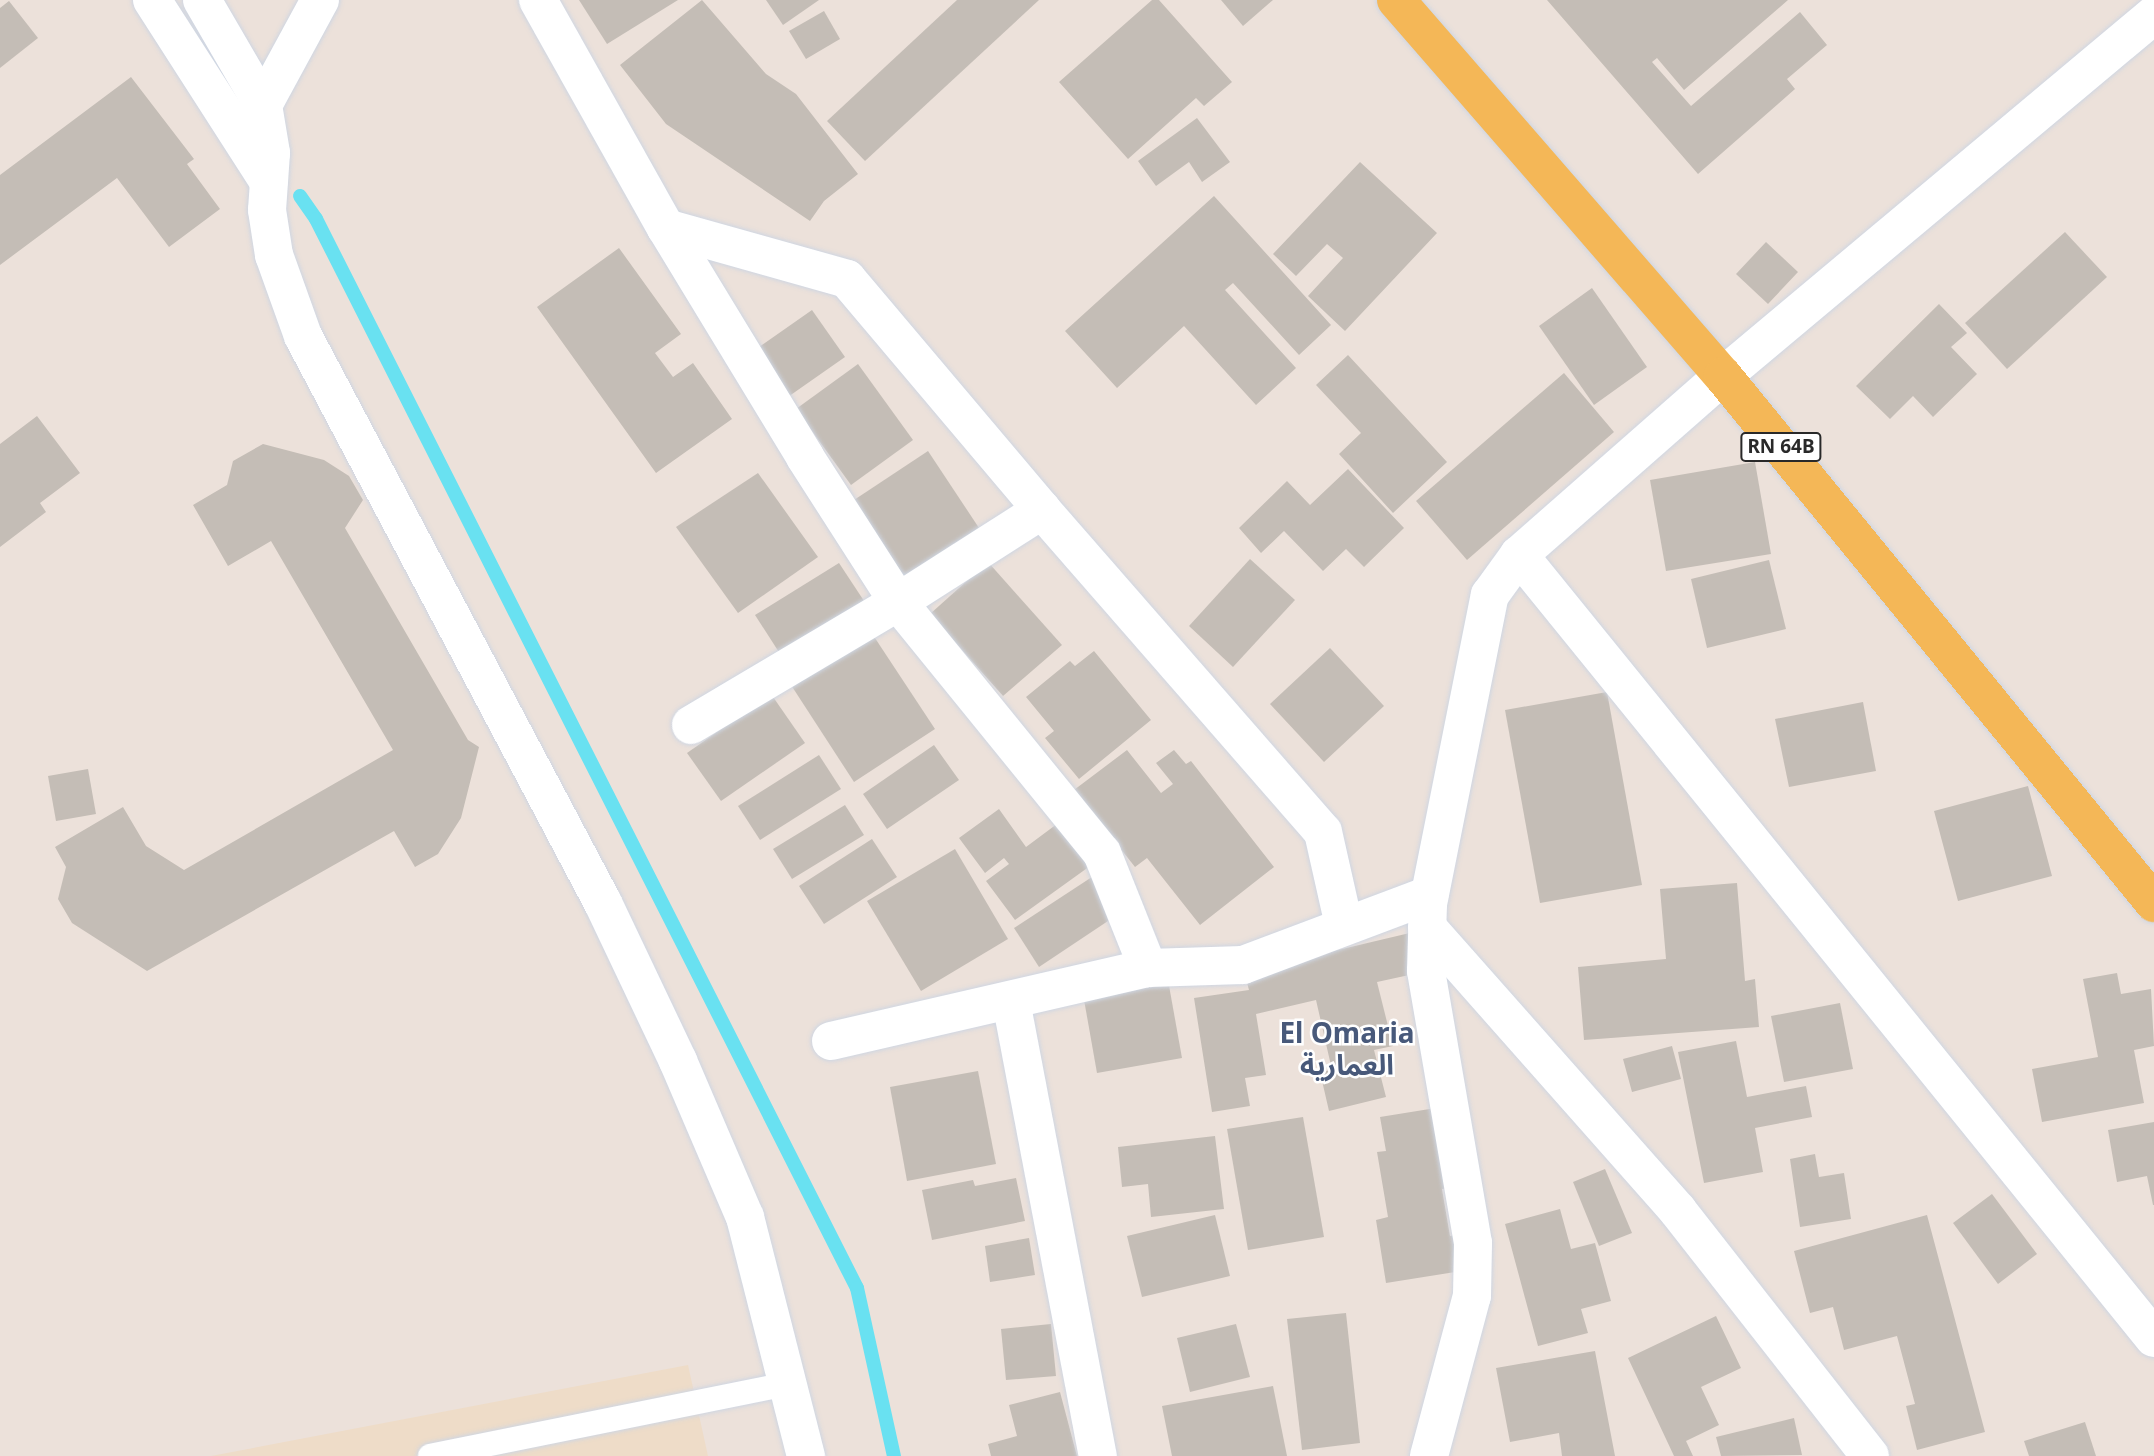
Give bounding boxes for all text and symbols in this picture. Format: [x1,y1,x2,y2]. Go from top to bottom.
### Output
road number: RN 64B [1739,432,1823,462]
district label: El Omaria العمارية [1279,1015,1415,1081]

